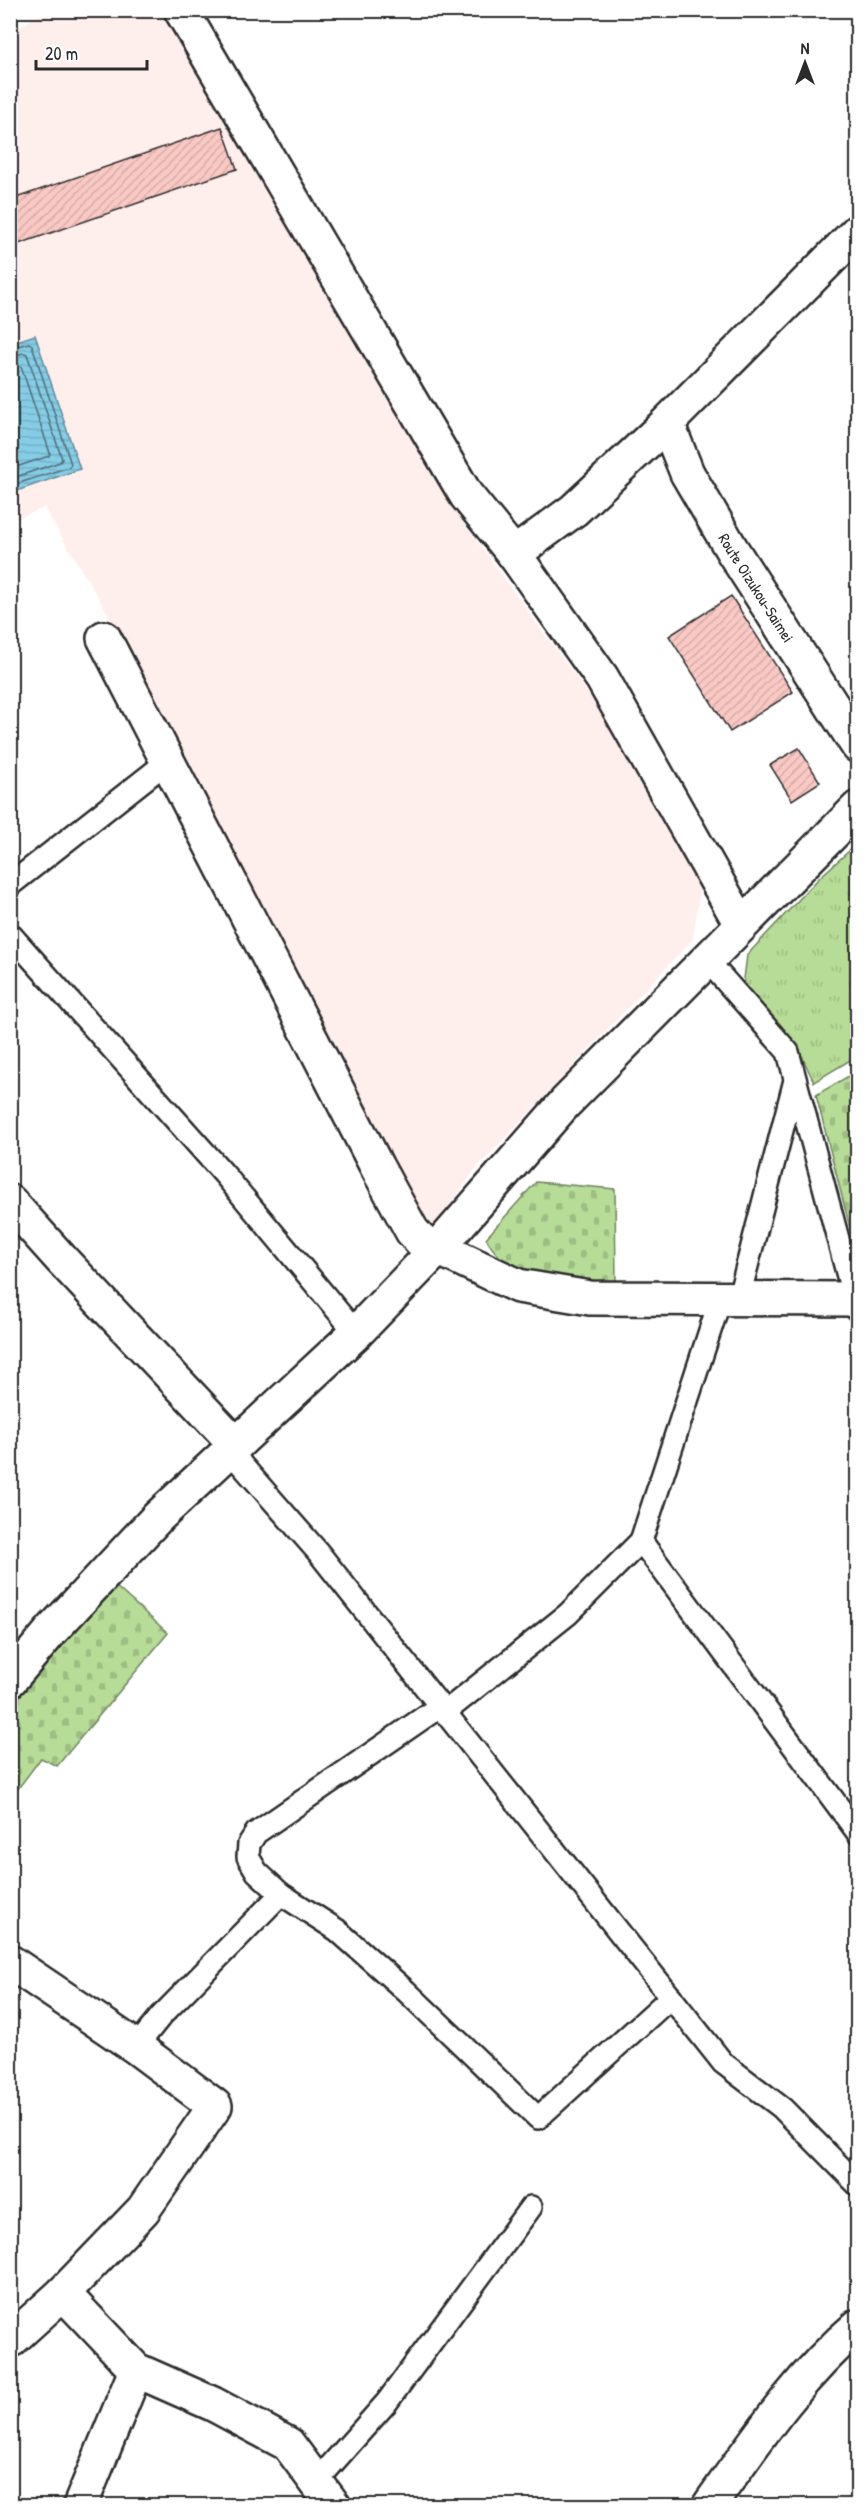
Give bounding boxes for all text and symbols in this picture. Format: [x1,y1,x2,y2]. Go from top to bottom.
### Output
scale bar [36,33,147,71]
north arrow [775,33,835,93]
text: N [801,37,810,59]
text: 20 m [45,41,78,66]
street label: Route Oizukou-Saimei [714,529,800,647]

